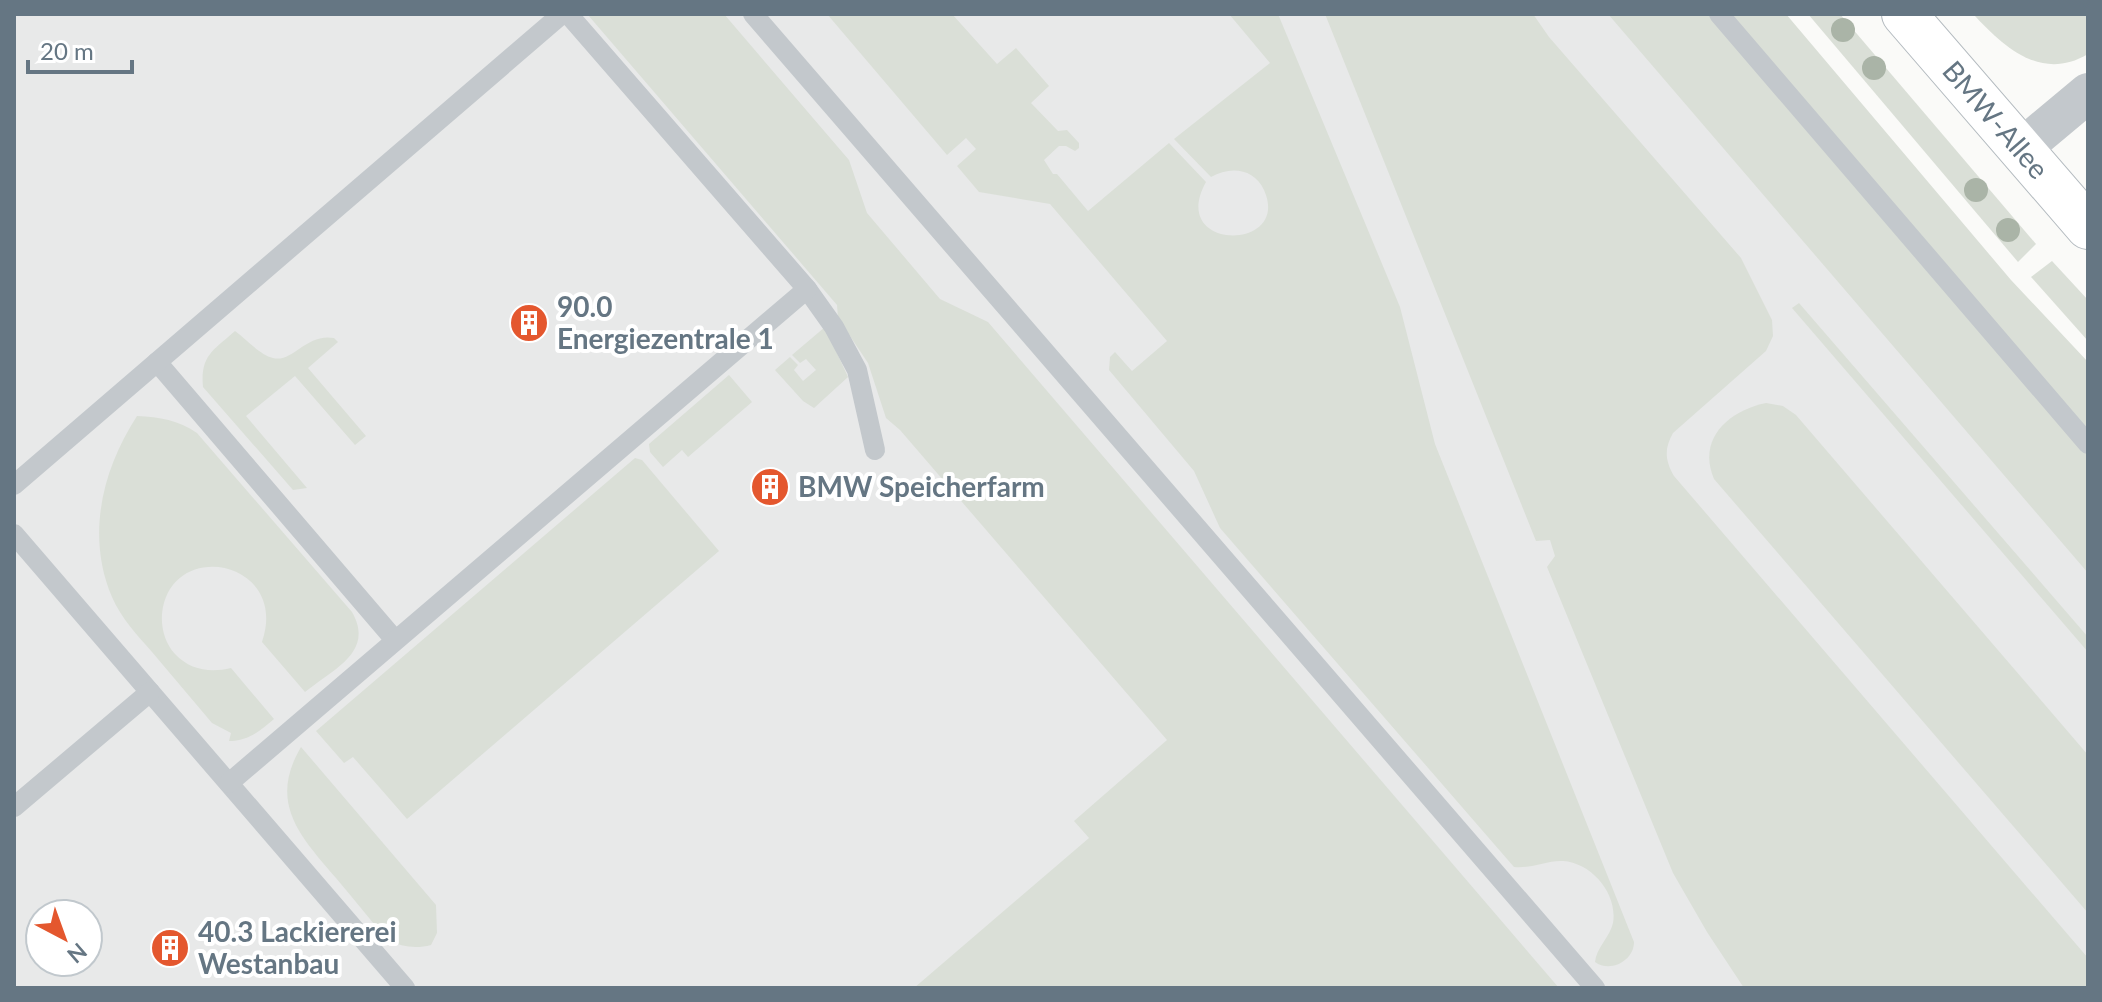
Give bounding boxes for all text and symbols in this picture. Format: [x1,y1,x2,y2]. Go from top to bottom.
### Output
scale bar [28,24,132,74]
text: 20 m [40,36,94,65]
street label: BMW-Allee [1936,53,2056,185]
place label: 90.0 Energiezentrale 1 [557,289,774,355]
building icon: 90.0 Energiezentrale 1 [508,302,550,344]
building icon: BMW Speicherfarm [749,466,791,508]
place label: BMW Speicherfarm [798,469,1045,503]
north arrow [24,898,104,978]
place label: 40.3 Lackiererei Westanbau [198,914,397,980]
building icon: 40.3 Lackiererei Westanbau [149,927,191,969]
text: N [62,938,93,969]

